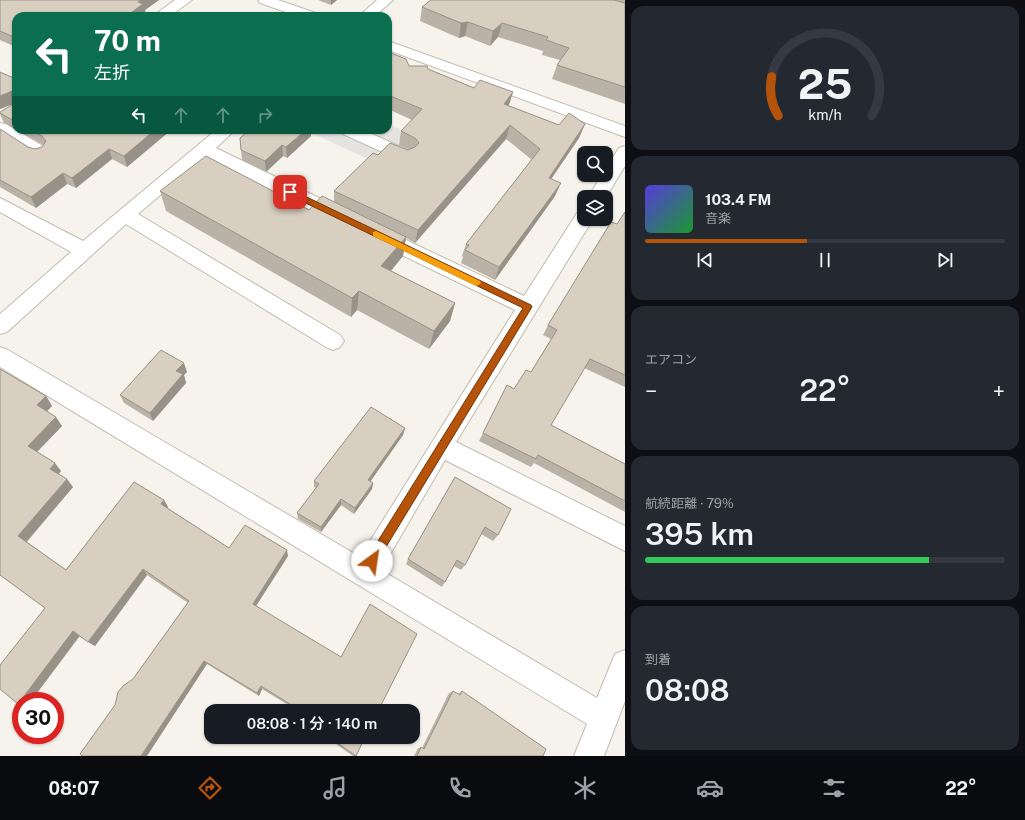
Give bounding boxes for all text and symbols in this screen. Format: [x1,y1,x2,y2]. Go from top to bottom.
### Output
text: 70 m [94,24,161,57]
icon: left [28,28,80,80]
text: 25 [798,59,852,108]
text: 左折 [94,62,130,83]
icon: left [128,104,150,126]
icon: ahead [170,104,192,126]
icon: ahead [212,104,234,126]
icon: right [254,104,276,126]
text: km/h [808,106,842,123]
map controls [577,146,613,226]
button: search [577,146,613,182]
pin [273,175,307,209]
icon: arrive [279,181,301,203]
button: layers [577,190,613,226]
text: 103.4 FM [705,191,771,208]
text: 音楽 [705,211,731,226]
icon: previous [694,249,716,271]
icon: pause [814,249,836,271]
icon: next [934,249,956,271]
text: エアコン [645,352,697,367]
text: 22° [799,372,851,408]
text: − [645,378,657,404]
text: + [993,378,1005,404]
text: 航続距離 · 79% [645,496,734,511]
text: 395 km [645,516,754,552]
position arrow [351,540,393,582]
text: 到着 [645,652,671,667]
text: 08:08 [645,672,730,708]
speed limit sign: 30 [12,692,64,744]
text: 08:08 · 1 分 · 140 m [247,715,377,732]
icon: directions [196,774,224,802]
icon: music [321,774,349,802]
icon: phone [446,774,474,802]
icon: climate [571,774,599,802]
icon: car [696,774,724,802]
icon: filters [820,774,848,802]
text: 08:07 [48,778,99,799]
text: 22° [945,778,977,799]

